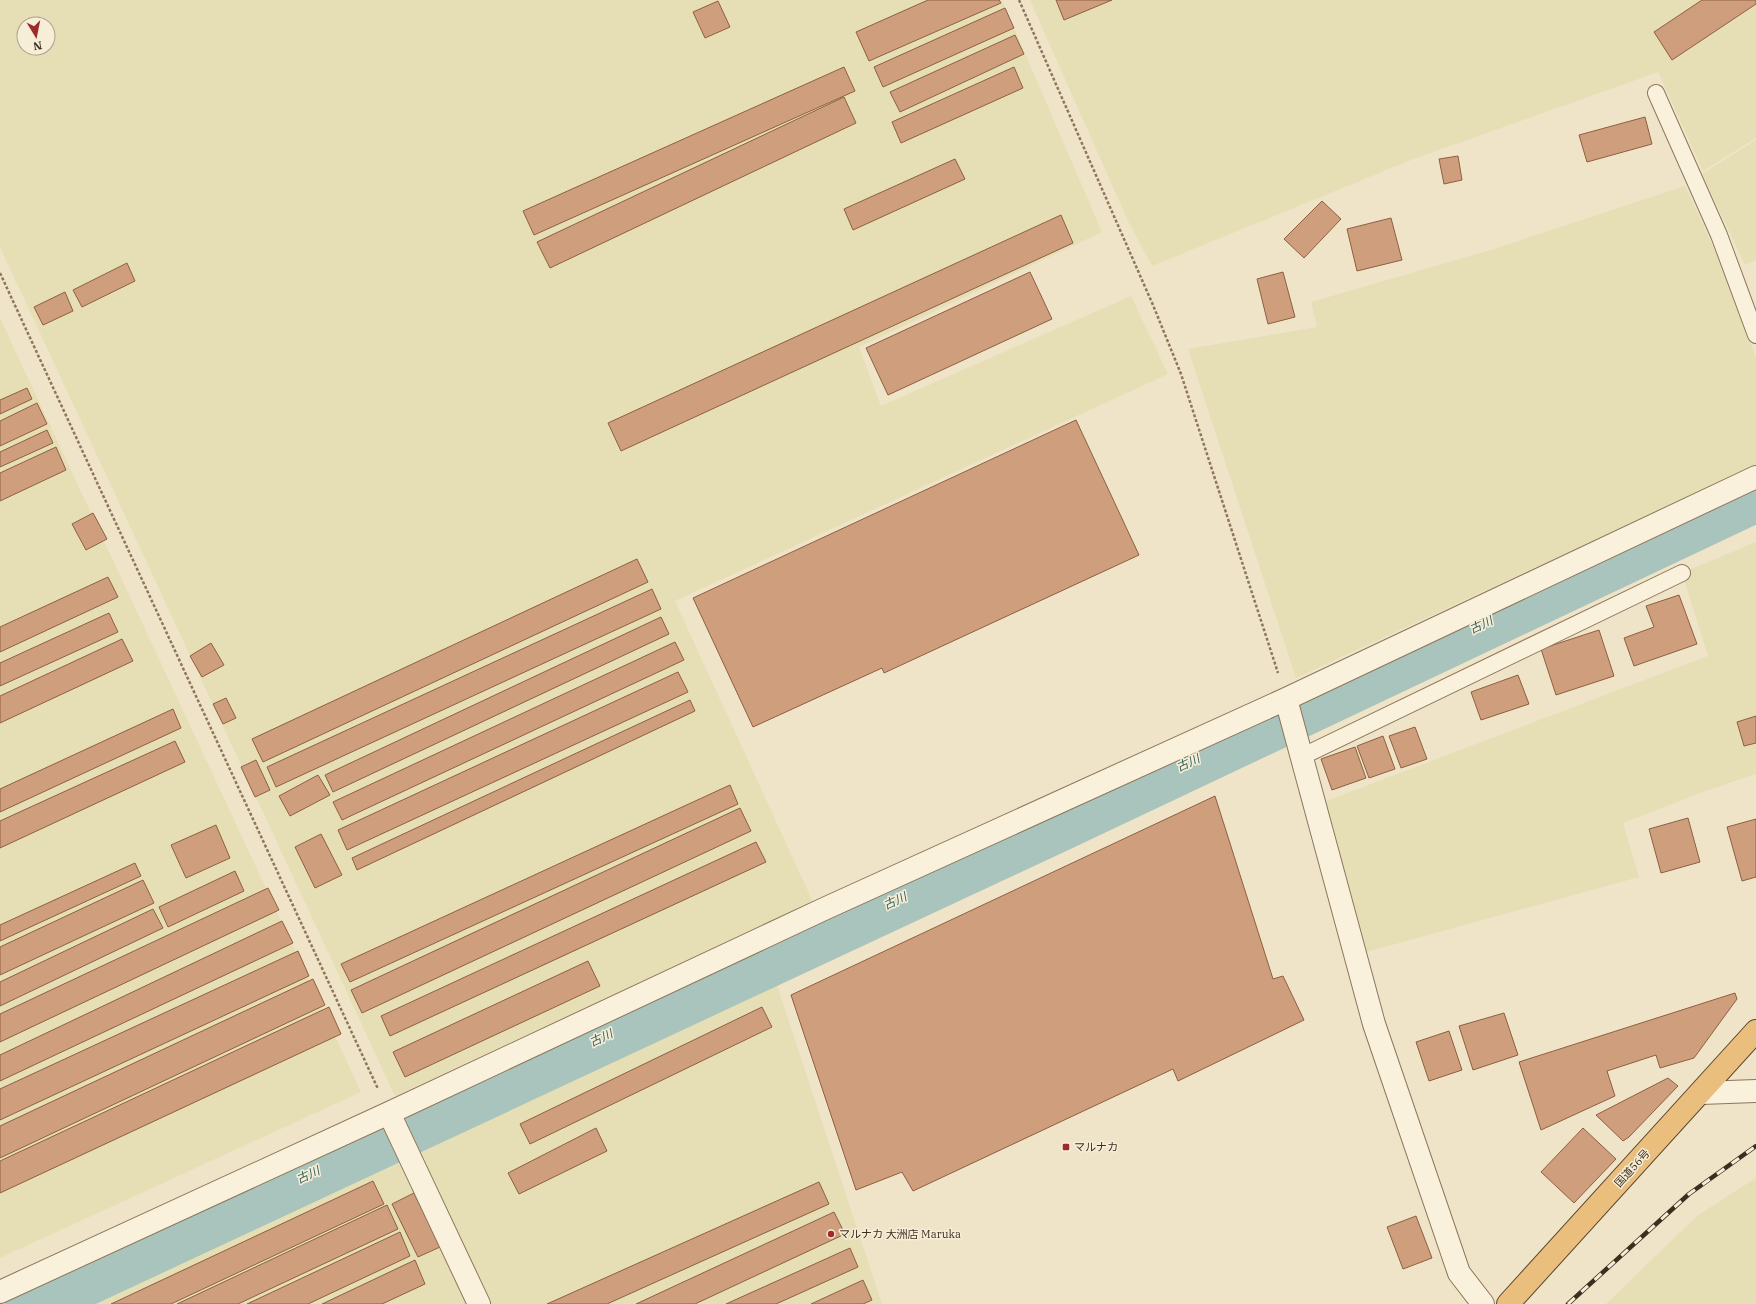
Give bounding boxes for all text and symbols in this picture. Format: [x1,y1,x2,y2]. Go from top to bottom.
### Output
north arrow [16,16,56,56]
text: N [32,38,43,54]
water label: 古川 [1467,612,1497,636]
water label: 古川 [1174,750,1204,774]
water label: 古川 [881,888,911,912]
water label: 古川 [587,1025,617,1049]
place label: マルナカ [1074,1140,1118,1154]
marker: マルナカ [1061,1142,1071,1152]
street label: 国道56号 [1611,1146,1653,1190]
water label: 古川 [294,1162,324,1186]
place label: マルナカ 大洲店 Maruka [839,1227,961,1241]
marker: マルナカ 大洲店 Maruka [826,1229,836,1239]

